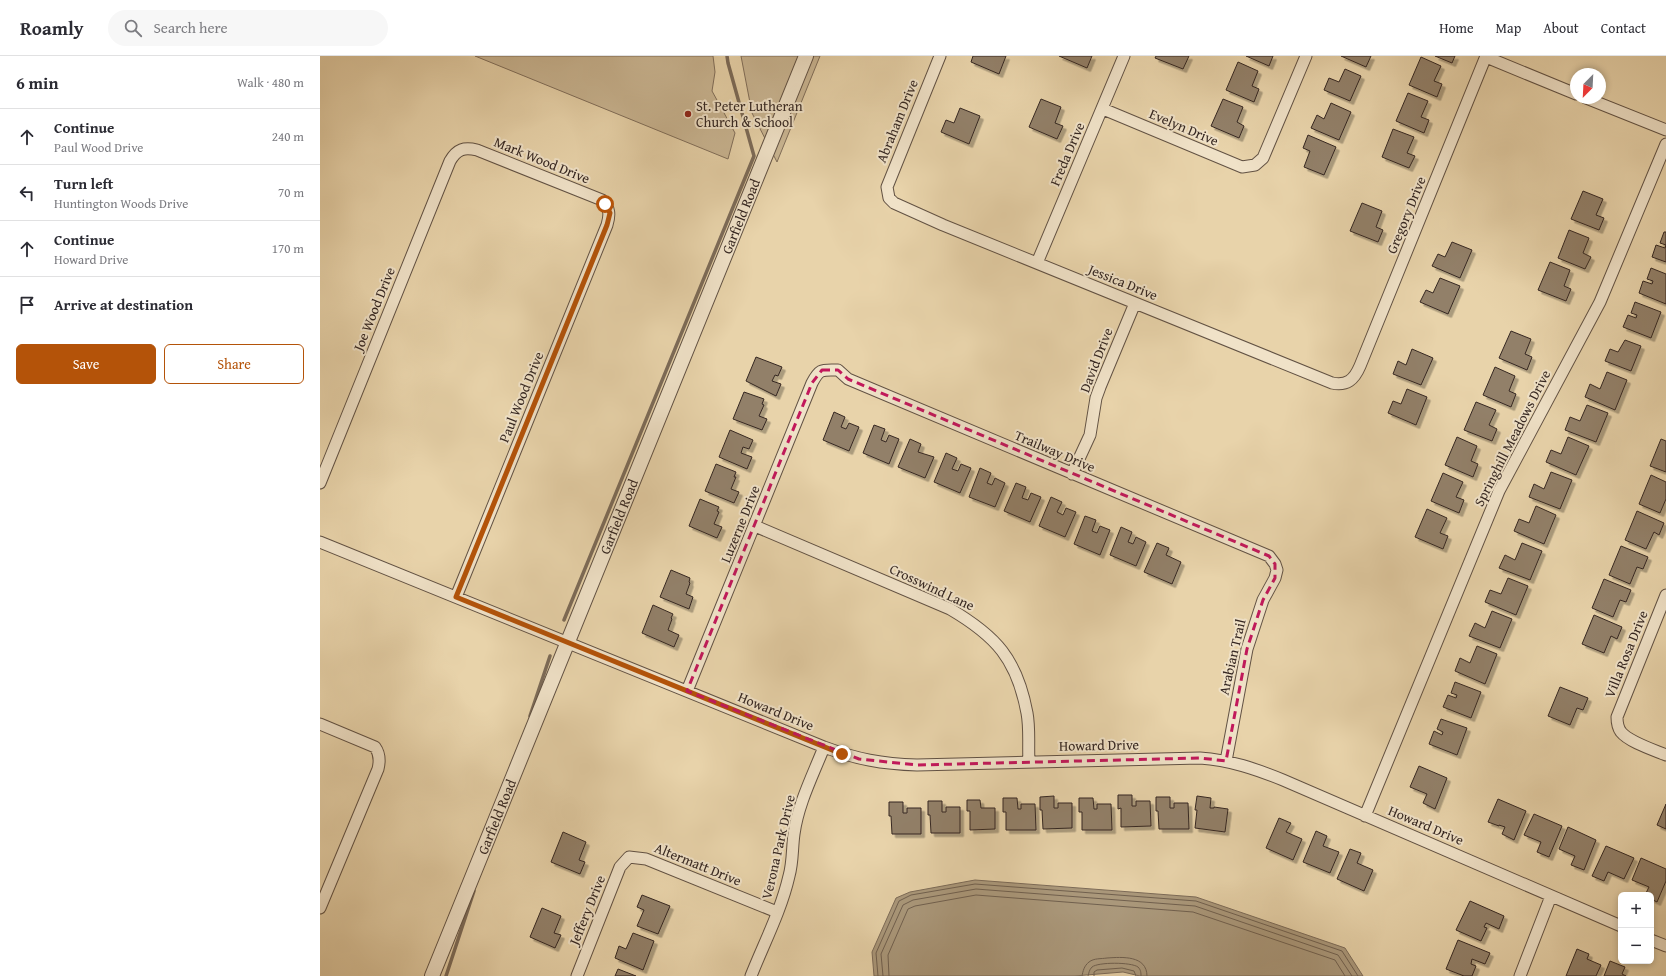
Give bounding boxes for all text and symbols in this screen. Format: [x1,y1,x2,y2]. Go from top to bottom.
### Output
search box [108,10,388,46]
text: Roamly [20,14,84,42]
icon: search [122,17,144,39]
text: Search here [154,17,228,38]
text: Home [1439,18,1474,38]
text: Map [1496,18,1521,38]
text: About [1543,18,1579,38]
text: Contact [1601,18,1646,38]
north arrow [1570,68,1606,104]
text: 6 min [16,70,58,95]
text: Walk · 480 m [237,73,304,92]
street label: Abraham Drive [871,76,923,166]
place label: St. Peter Lutheran Church & School [696,96,803,132]
street label: Evelyn Drive [1146,103,1222,151]
marker: St. Peter Lutheran Church & School [683,109,693,119]
text: Continue [54,117,115,138]
street label: Freda Drive [1045,119,1090,189]
icon: ahead [16,126,38,148]
text: 240 m [272,127,304,146]
street label: Mark Wood Drive [491,132,593,188]
text: Paul Wood Drive [54,138,143,157]
text: Turn left [54,173,113,194]
street label: Gregory Drive [1381,173,1431,257]
street label: Garfield Road [717,175,765,257]
icon: left [16,182,38,204]
text: 70 m [278,183,304,202]
text: Huntington Woods Drive [54,194,188,213]
route start [596,195,614,213]
text: Continue [54,229,115,250]
icon: ahead [16,238,38,260]
text: 170 m [272,239,304,258]
text: Howard Drive [54,250,128,269]
street label: Jessica Drive [1083,258,1161,305]
street label: Joe Wood Drive [347,264,400,356]
icon: arrive [16,294,38,316]
text: Arrive at destination [54,294,193,315]
street label: David Drive [1075,324,1118,395]
button: Save [16,344,156,384]
button: Share [164,344,304,384]
street label: Paul Wood Drive [494,348,548,445]
street label: Springhill Meadows Drive [1469,366,1555,510]
street label: Trailway Drive [1012,425,1099,477]
street label: Garfield Road [595,475,643,557]
street label: Luzerne Drive [715,482,765,566]
street label: Crosswind Lane [886,559,978,616]
street label: Villa Rosa Drive [1599,607,1653,701]
street label: Arabian Trail [1214,617,1250,697]
street label: Howard Drive [735,687,817,735]
street label: Howard Drive [1059,734,1140,756]
route end [833,745,851,763]
street label: Garfield Road [473,776,521,857]
street label: Verona Park Drive [756,792,800,901]
street label: Howard Drive [1385,800,1467,850]
street label: Altermatt Drive [652,837,745,891]
street label: Jeffery Drive [563,872,610,950]
map controls [1618,892,1654,964]
button: + [1618,892,1654,928]
button: − [1618,928,1654,964]

